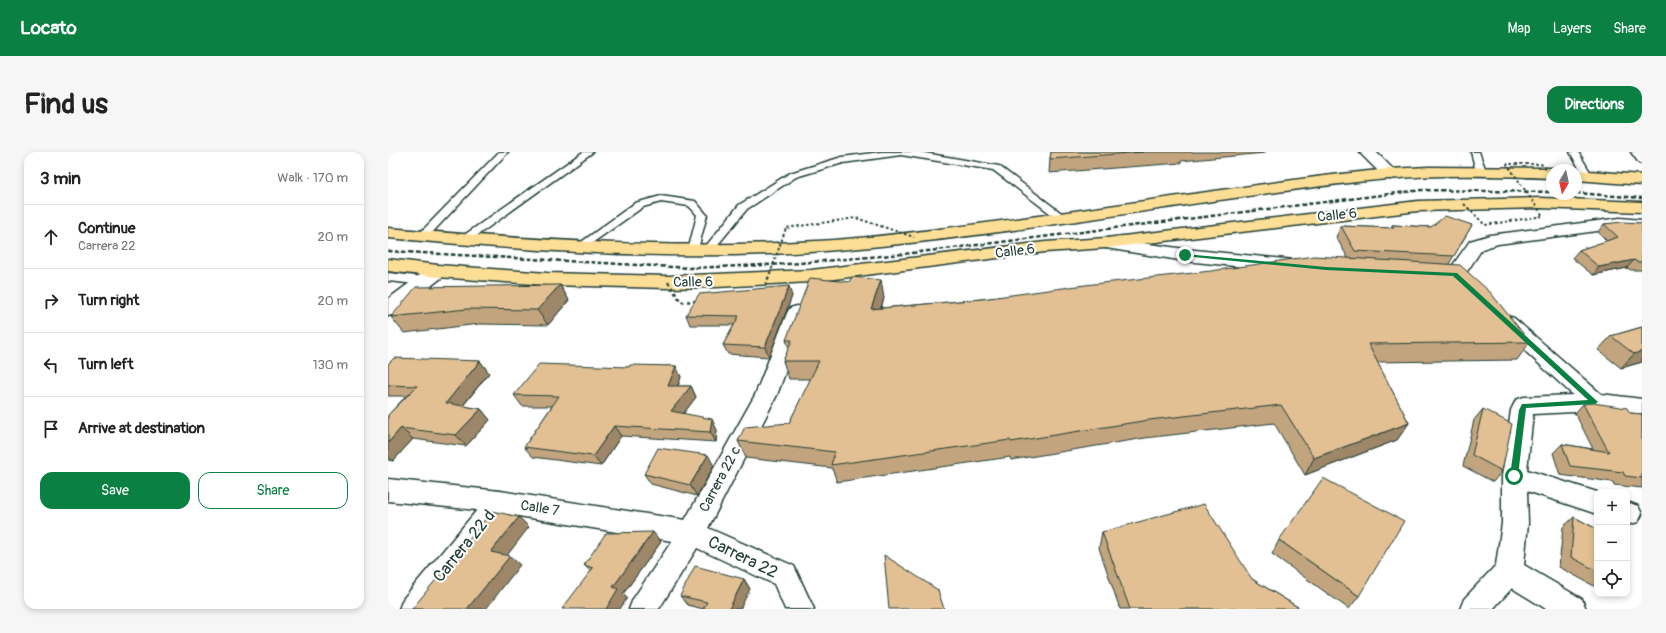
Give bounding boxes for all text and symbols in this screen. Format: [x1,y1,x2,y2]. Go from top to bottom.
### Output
text: Locato [20,16,77,40]
text: Map [1508,20,1531,37]
text: Layers [1553,20,1591,37]
text: Share [1613,20,1646,37]
button: Directions [1547,86,1642,123]
text: Find us [24,87,108,122]
north arrow [1546,164,1582,200]
text: 3 min [40,168,81,189]
text: Walk · 170 m [277,170,348,186]
street label: Calle 6 [1316,204,1358,226]
text: Continue [78,219,136,238]
icon: ahead [40,226,62,248]
text: 20 m [317,229,348,245]
text: Carrera 22 [78,238,136,254]
street label: Calle 6 [994,240,1036,262]
route end [1176,246,1194,264]
street label: Calle 6 [673,273,713,291]
icon: right [40,290,62,312]
text: Turn right [78,291,139,310]
text: 20 m [317,293,348,309]
icon: left [40,354,62,376]
text: Turn left [78,355,134,374]
text: 130 m [312,357,348,373]
icon: arrive [40,418,62,440]
text: Arrive at destination [78,419,205,438]
street label: Carrera 22 c [696,443,744,515]
route start [1505,467,1523,485]
button: Save [40,472,190,509]
button: Share [198,472,348,509]
map controls [1594,489,1630,597]
button: + [1594,489,1630,525]
street label: Calle 7 [519,497,561,520]
street label: Carrera 22 d [428,505,500,587]
button: − [1594,525,1630,561]
street label: Carrera 22 [705,531,781,583]
button: locate [1594,561,1630,597]

